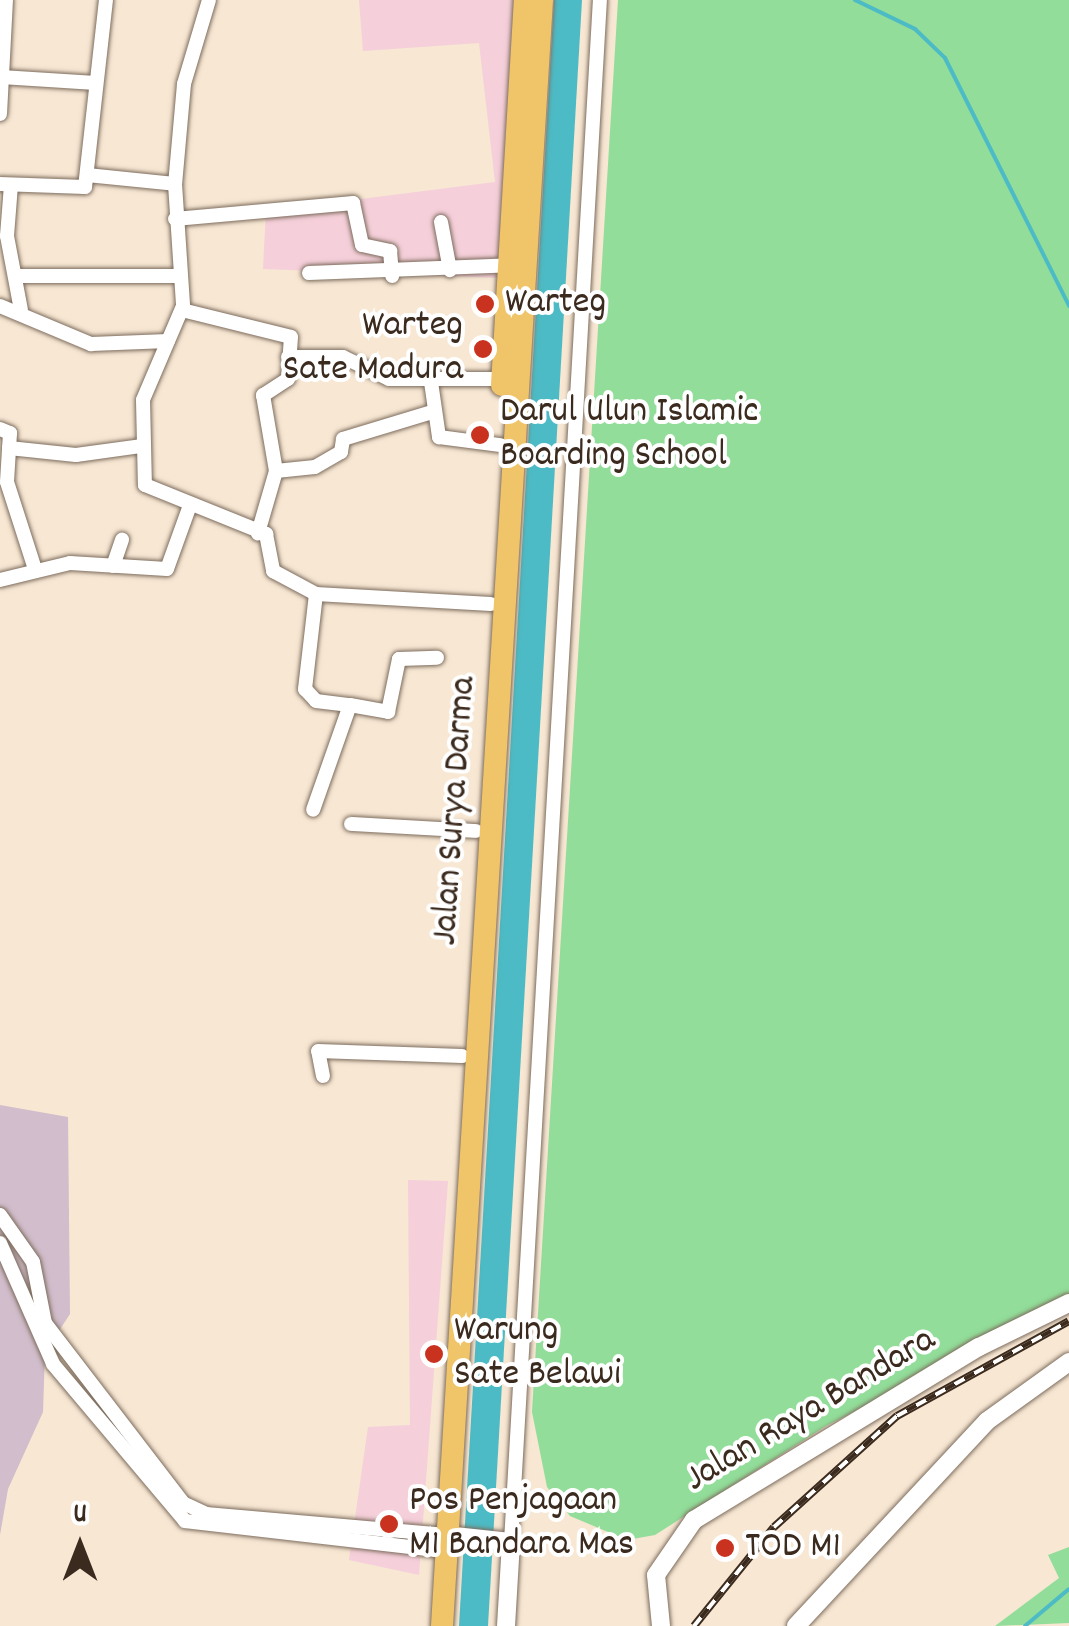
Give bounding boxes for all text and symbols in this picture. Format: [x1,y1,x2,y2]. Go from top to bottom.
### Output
place label: Warteg [505,281,606,327]
marker: Warteg [474,293,496,315]
place label: Warteg Sate Madura [283,304,463,394]
marker: Warteg Sate Madura [472,338,494,360]
place label: Darul Ulun Islamic Boarding School [500,390,759,479]
marker: Darul Ulun Islamic Boarding School [469,424,491,446]
street label: Jalan Surya Darma [424,675,488,947]
place label: Warung Sate Belawi [454,1309,621,1398]
street label: Jalan Raya Bandara [678,1318,944,1504]
marker: Warung Sate Belawi [423,1343,445,1365]
place label: Pos Penjagaan M1 Bandara Mas [409,1479,634,1568]
north arrow [30,1496,130,1596]
text: U [73,1496,87,1536]
marker: Pos Penjagaan M1 Bandara Mas [378,1513,400,1535]
place label: TOD M1 [745,1525,841,1571]
marker: TOD M1 [714,1537,736,1559]

